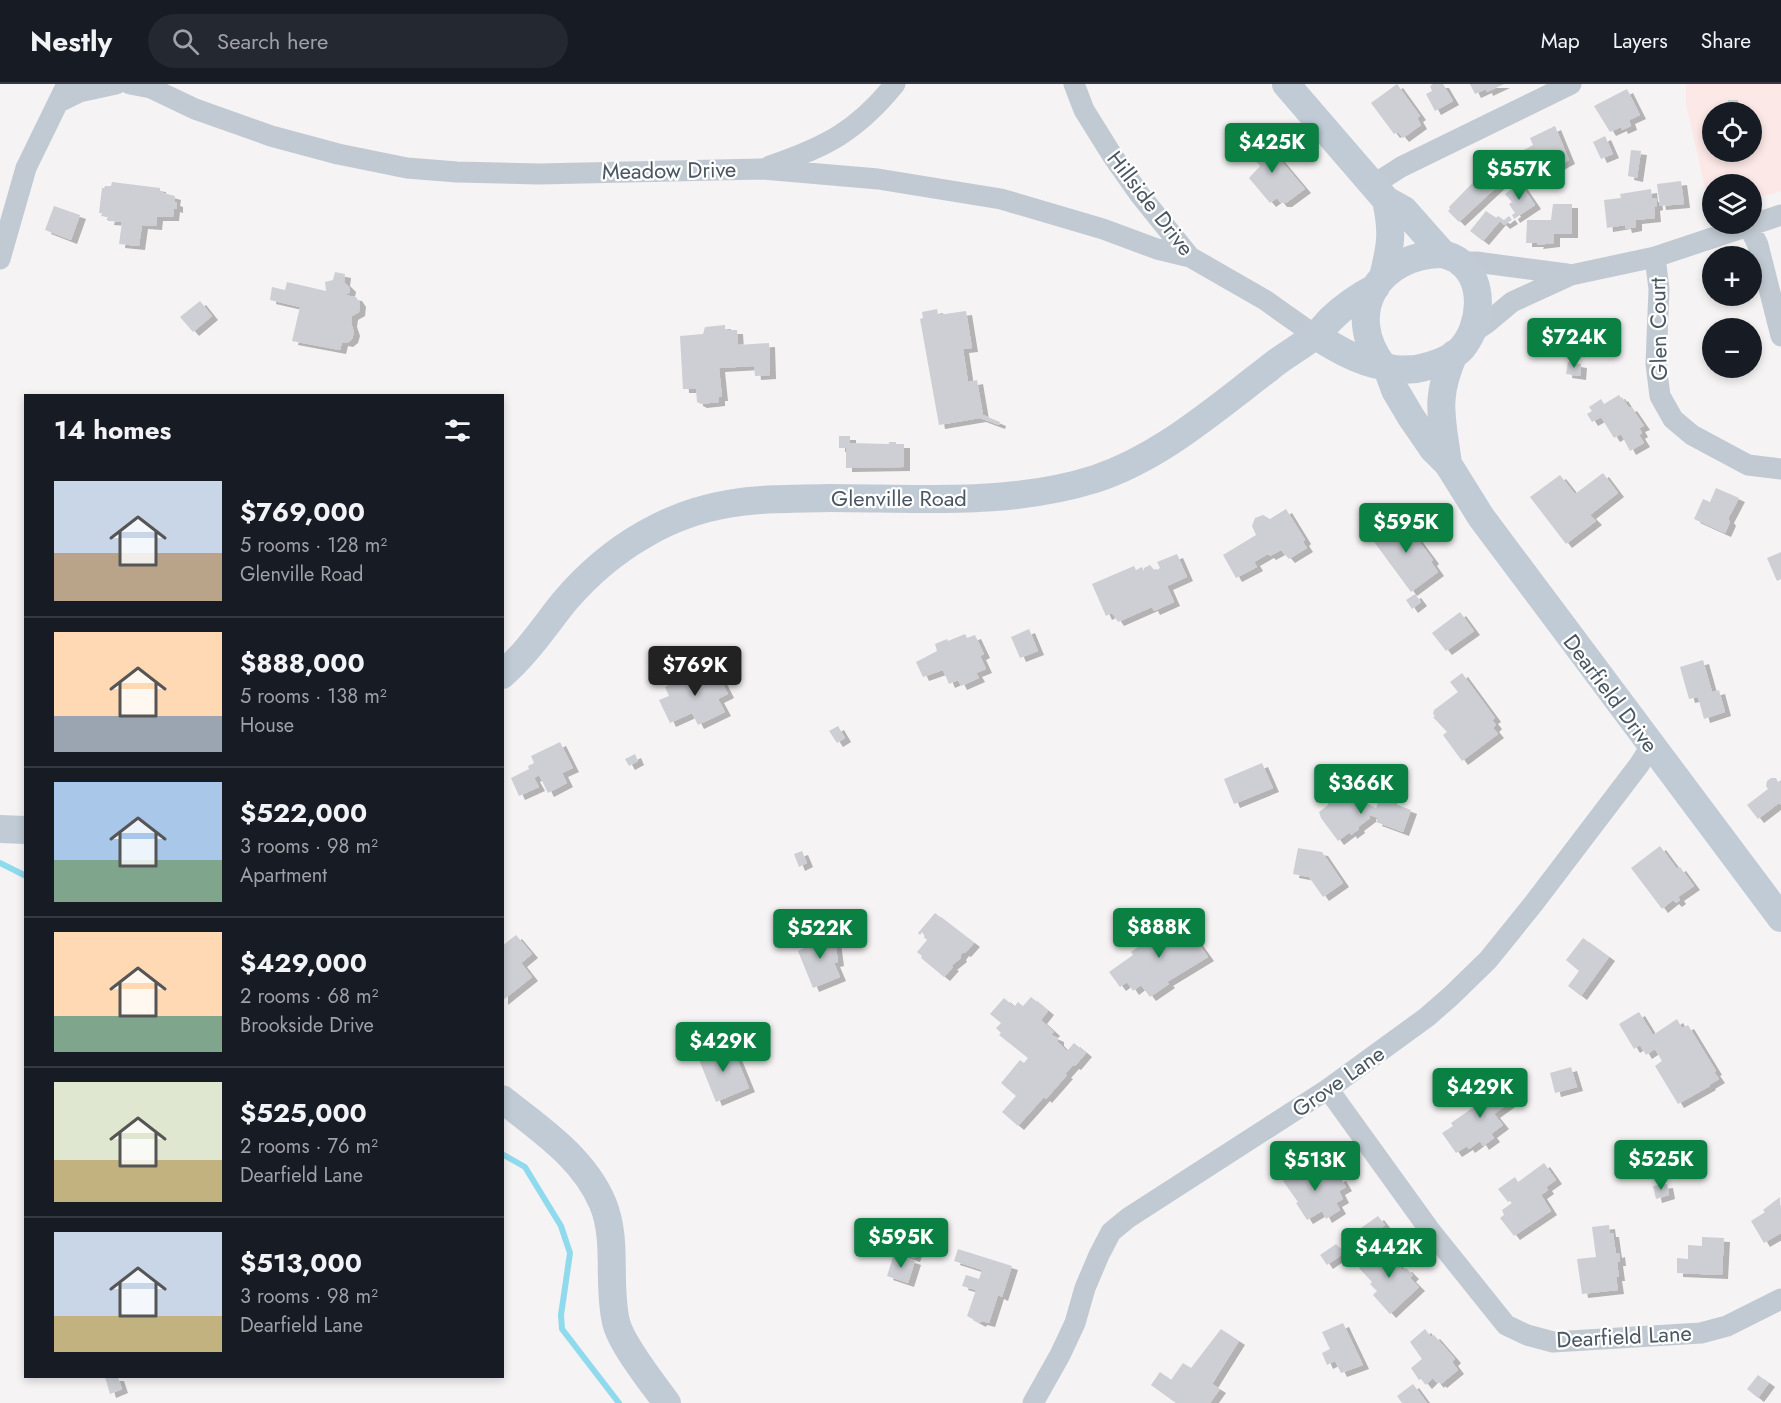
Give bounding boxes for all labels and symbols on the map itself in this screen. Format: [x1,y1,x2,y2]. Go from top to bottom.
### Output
pin: $425K [1230,123,1314,174]
street label: Hillside Drive [1100,144,1202,262]
pin: $557K [1477,150,1561,201]
street label: Meadow Drive [602,153,736,187]
street label: Glen Court [1641,276,1675,381]
pin: $724K [1532,318,1616,369]
street label: Glenville Road [831,482,967,514]
pin: $595K [1364,503,1448,554]
street label: Dearfield Drive [1556,627,1666,759]
pin: $769K [653,646,737,697]
pin: $366K [1319,764,1403,815]
pin: $888K [1117,908,1201,959]
pin: $522K [778,909,862,960]
pin: $429K [681,1022,765,1073]
street label: Grove Lane [1285,1037,1391,1125]
pin: $429K [1438,1068,1522,1119]
pin: $525K [1619,1140,1703,1191]
pin: $513K [1273,1141,1357,1192]
pin: $595K [859,1218,943,1269]
pin: $442K [1347,1228,1431,1279]
street label: Dearfield Lane [1556,1316,1692,1356]

